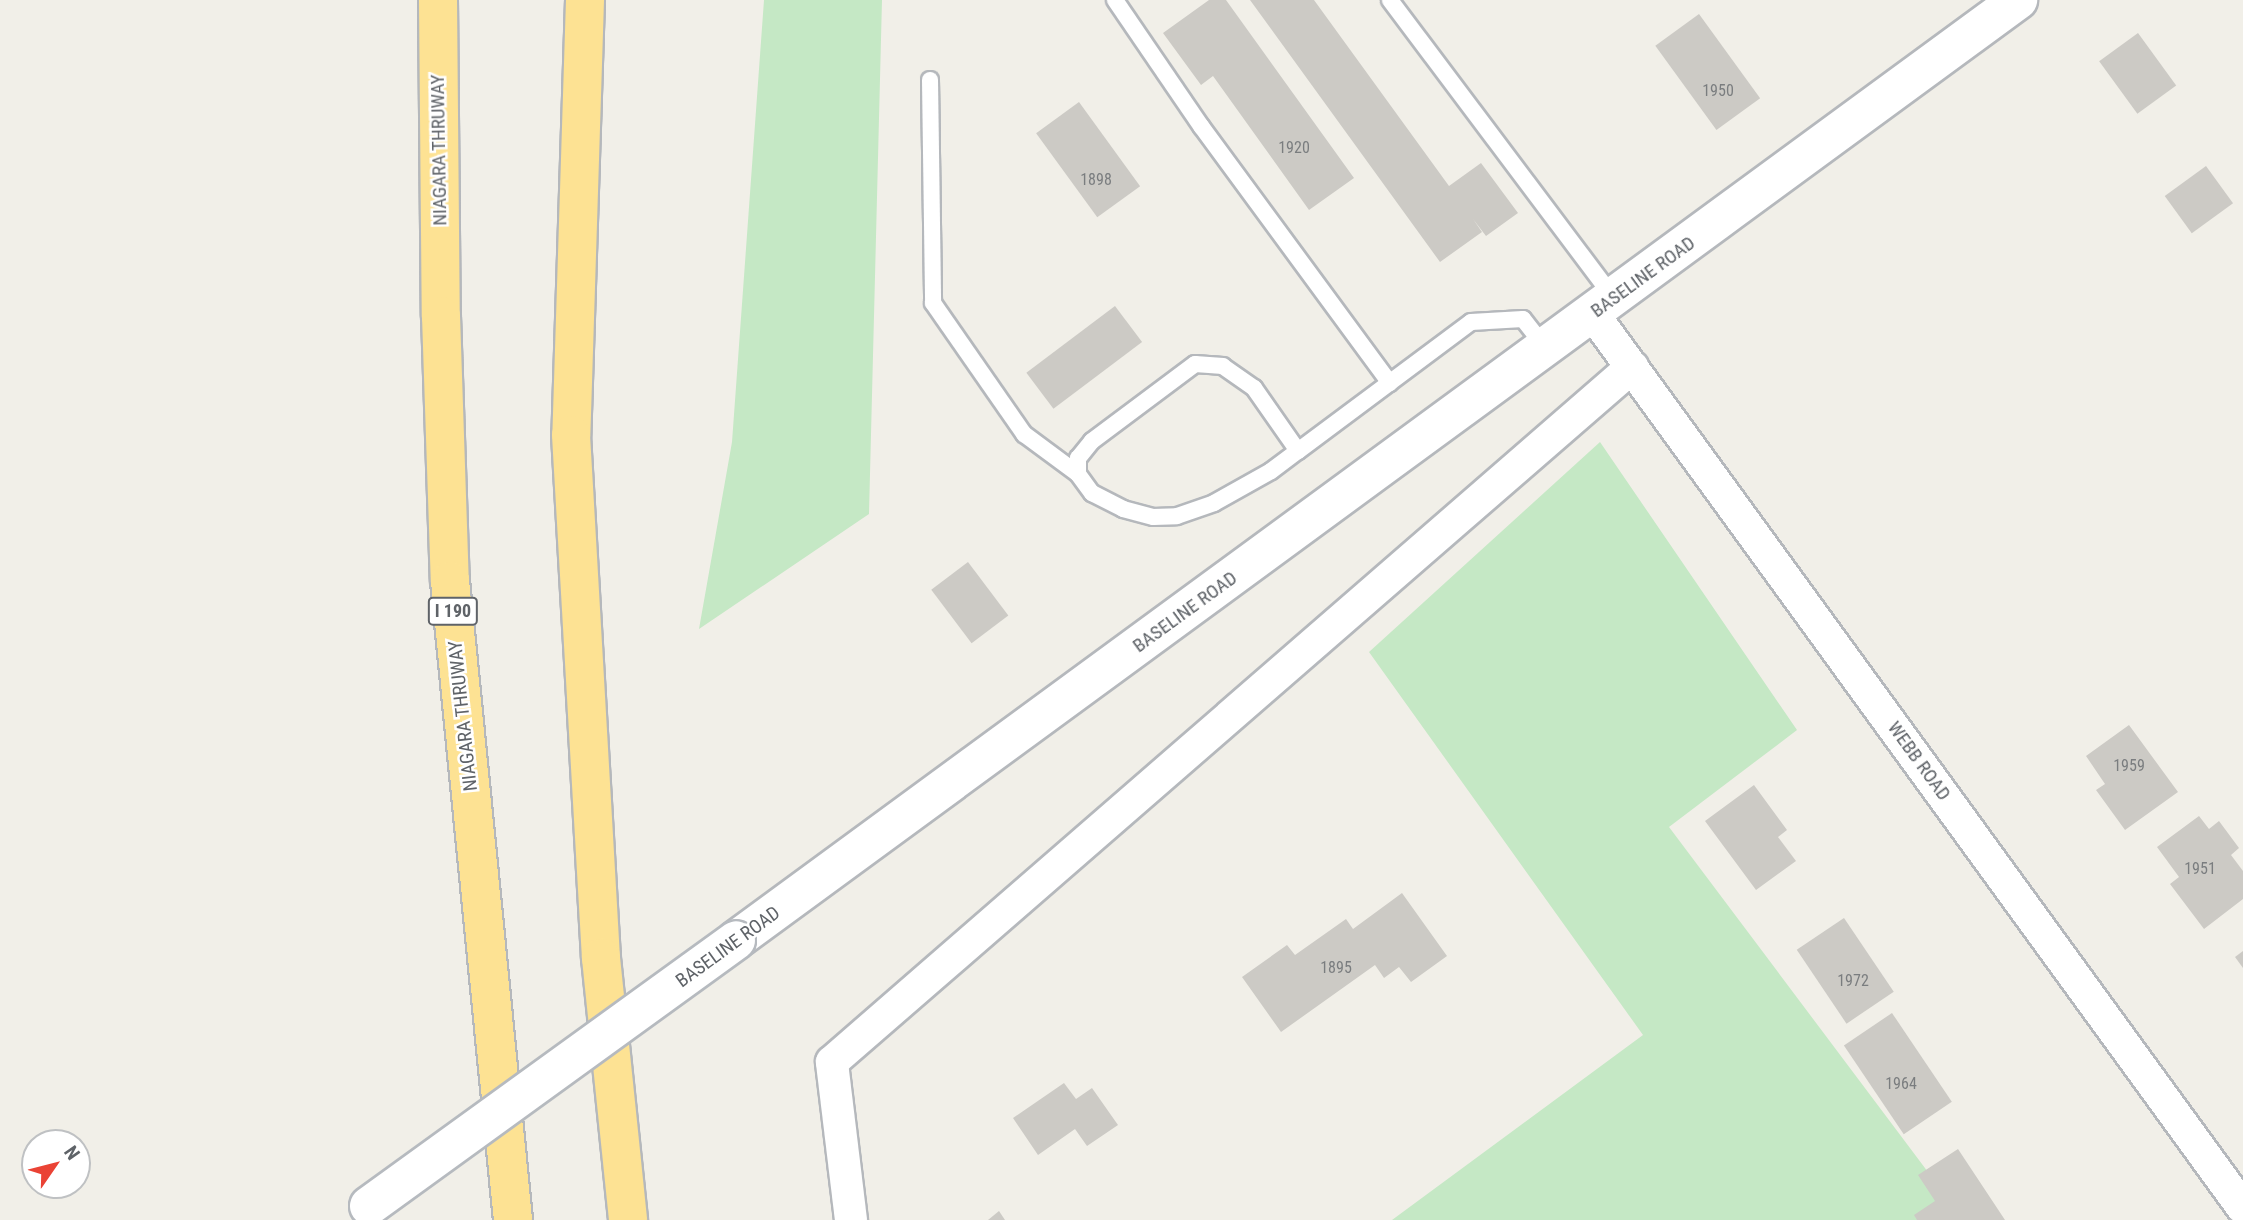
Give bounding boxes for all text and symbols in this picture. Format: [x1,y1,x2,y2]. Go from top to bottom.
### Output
street label: NIAGARA THRUWAY [426,74,452,226]
house number: 1950 [1702,81,1734,101]
house number: 1920 [1278,138,1310,158]
house number: 1898 [1080,170,1112,190]
street label: BASELINE ROAD [1587,232,1699,322]
street label: BASELINE ROAD [1129,567,1241,657]
road number: I 190 [427,596,479,626]
street label: NIAGARA THRUWAY [444,639,482,793]
street label: WEBB ROAD [1883,717,1955,805]
house number: 1959 [2113,756,2145,776]
house number: 1951 [2184,859,2216,879]
street label: BASELINE ROAD [672,902,784,992]
house number: 1895 [1320,958,1352,978]
house number: 1972 [1837,971,1869,991]
house number: 1964 [1885,1074,1917,1094]
north arrow [21,1129,91,1199]
text: N [59,1141,85,1164]

